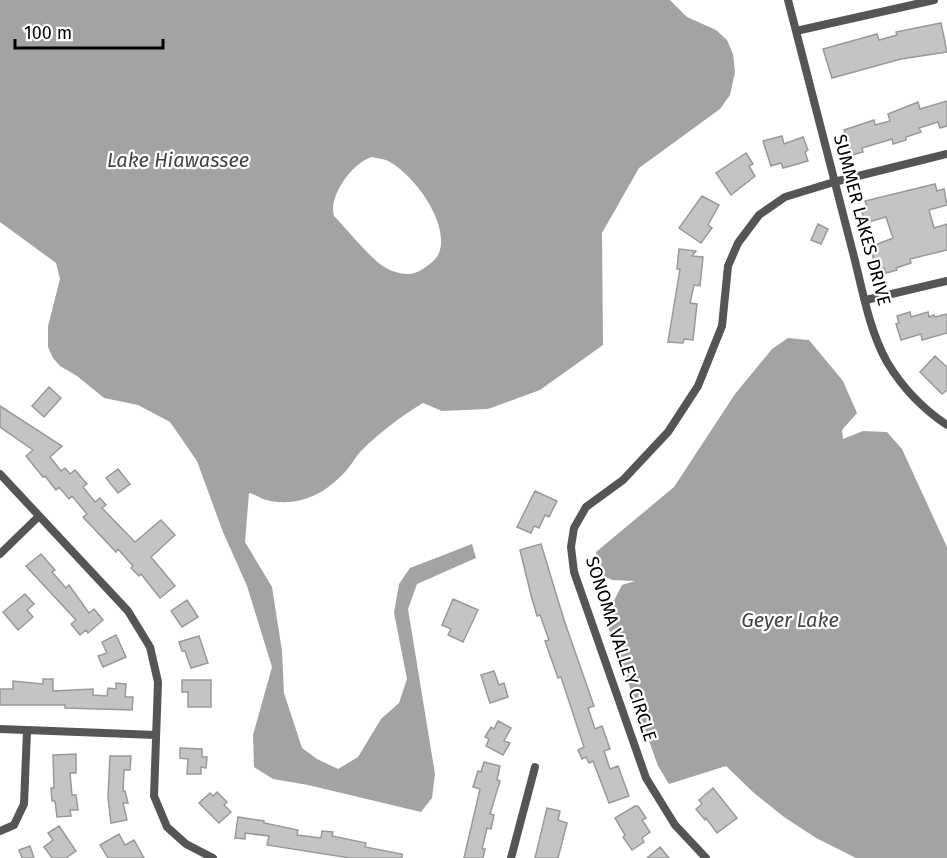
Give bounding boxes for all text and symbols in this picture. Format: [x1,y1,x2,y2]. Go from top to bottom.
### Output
scale bar [15,12,164,50]
text: 100 m [24,22,72,44]
street label: SUMMER LAKES DRIVE [829,132,895,308]
water label: Lake Hiawassee [107,148,249,172]
street label: SONOMA VALLEY CIRCLE [581,554,661,744]
water label: Geyer Lake [741,608,839,632]

